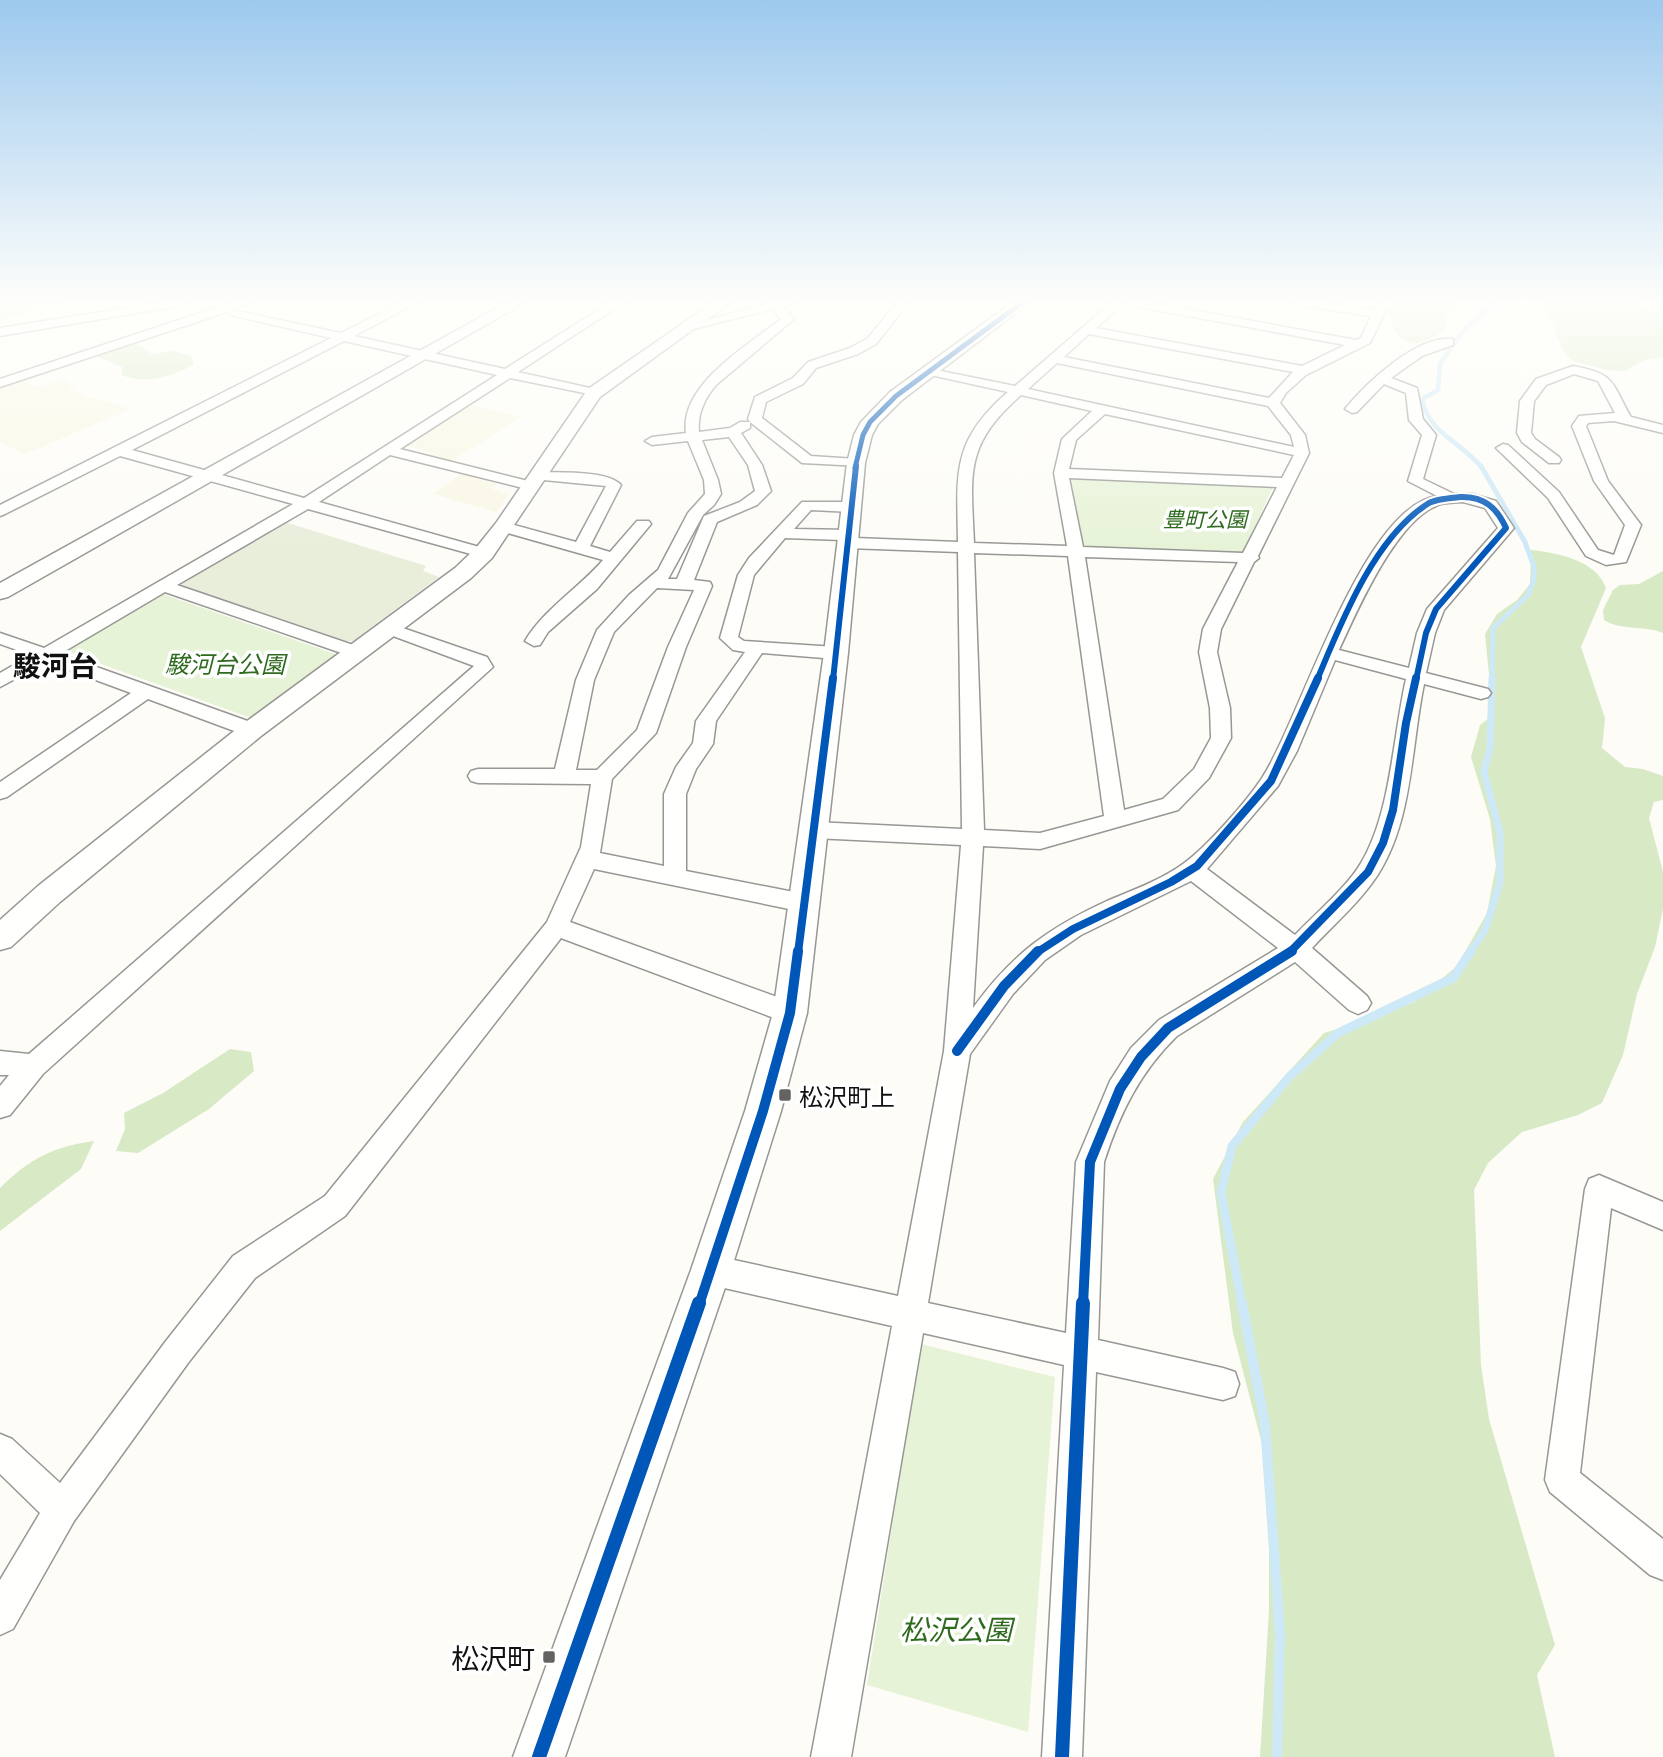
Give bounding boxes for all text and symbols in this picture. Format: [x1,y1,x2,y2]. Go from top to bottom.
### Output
park label: 豊町公園 [1163,502,1250,533]
district label: 駿河台 [13,643,97,685]
park label: 駿河台公園 [165,645,288,680]
place label: 松沢町上 [799,1078,895,1113]
marker: 松沢町上 [777,1087,793,1103]
park label: 松沢公園 [900,1607,1016,1649]
place label: 松沢町 [451,1636,535,1678]
marker: 松沢町 [541,1649,557,1665]

